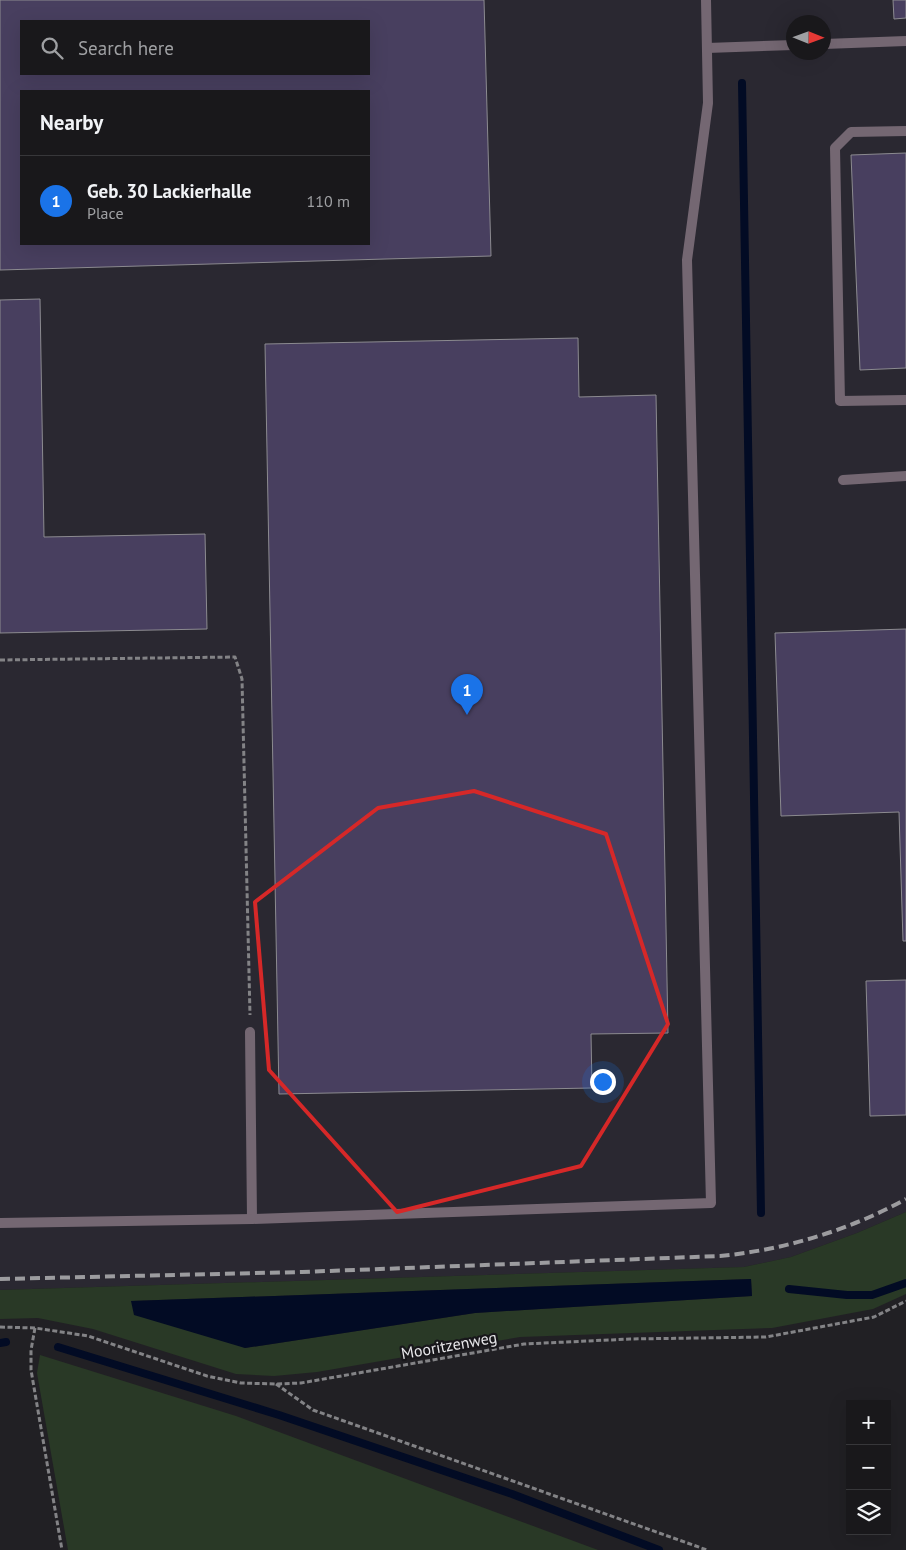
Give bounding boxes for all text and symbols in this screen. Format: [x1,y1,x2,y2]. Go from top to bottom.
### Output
north arrow [786,15,831,60]
search box [20,20,370,75]
icon: search [38,34,66,62]
text: Search here [78,36,174,60]
text: Nearby [40,109,103,136]
text: Geb. 30 Lackierhalle [87,179,252,203]
text: 1 [51,191,61,211]
text: 110 m [307,191,350,211]
text: Place [87,203,124,223]
pin: 1 [451,674,483,715]
your location [590,1069,616,1095]
street label: Mooritzenweg [400,1327,498,1363]
map controls [846,1400,891,1535]
button: + [846,1400,891,1445]
button: − [846,1445,891,1490]
button: layers [846,1490,891,1535]

